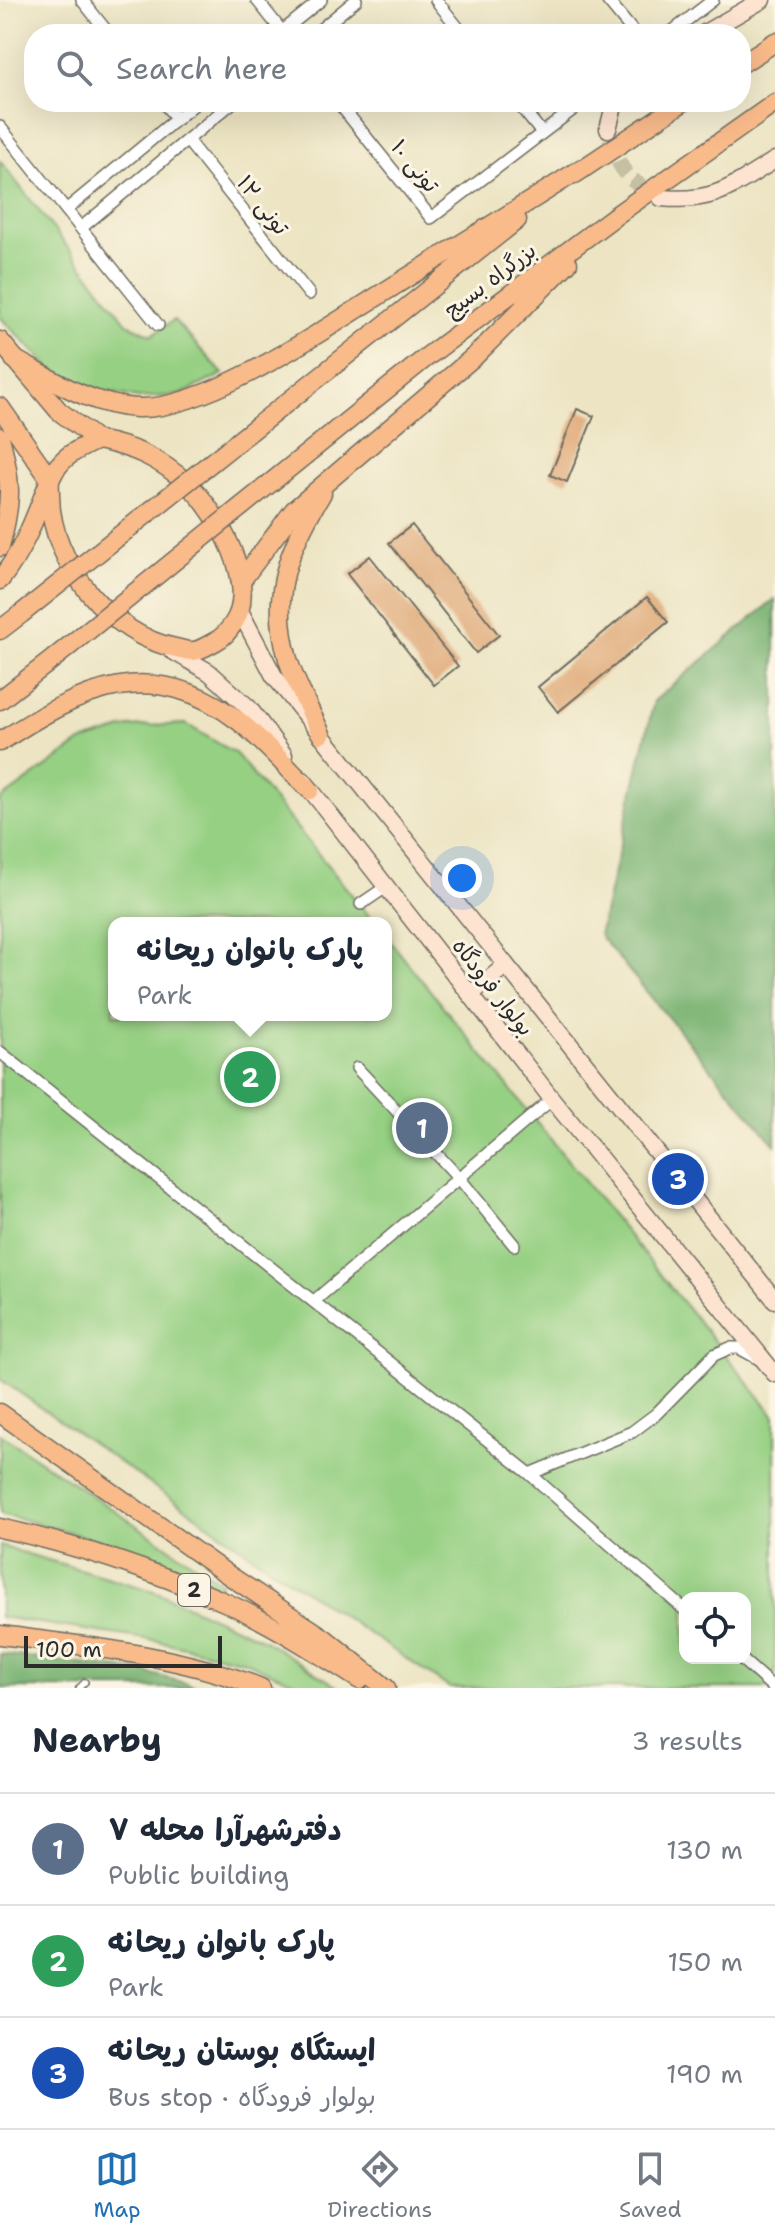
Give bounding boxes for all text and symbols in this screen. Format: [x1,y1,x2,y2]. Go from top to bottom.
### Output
search box [24,24,751,112]
icon: search [52,46,96,90]
text: Search here [116,48,287,89]
street label: تونی ۱۰ [385,133,446,199]
street label: تونی ۱۲ [231,169,296,241]
street label: بزرگراه بسیج [438,236,543,325]
your location [442,858,482,898]
popup [108,917,392,1021]
text: پارک بانوان ریحانه [137,929,363,970]
street label: بولوار فرودگاه [446,932,540,1042]
text: Park [137,977,193,1012]
pin: 2 [224,1047,276,1107]
pin: 1 [396,1098,448,1158]
pin: 3 [652,1149,704,1209]
road number: 2 [178,1574,210,1606]
map controls [679,1592,751,1664]
button: locate [679,1592,751,1664]
scale bar [24,1632,222,1668]
text: 100 m [36,1635,102,1664]
text: Nearby [32,1717,162,1763]
text: 3 results [631,1723,743,1758]
text: دفترشهرآرا محله ۷ [108,1809,342,1850]
text: 1 [52,1832,64,1867]
text: 130 m [666,1832,743,1867]
text: Public building [108,1857,289,1892]
text: پارک بانوان ریحانه [108,1921,335,1962]
text: 2 [49,1944,67,1979]
text: 150 m [667,1944,743,1979]
text: Park [108,1969,164,2004]
text: ایستگاه بوستان ریحانه [108,2029,375,2070]
text: 3 [49,2056,67,2091]
text: 190 m [666,2056,743,2091]
text: Bus stop · بولوار فرودگاه [108,2079,376,2114]
tab: Map [93,2147,141,2224]
tab: Directions [327,2147,432,2224]
tab: Saved [619,2147,682,2224]

